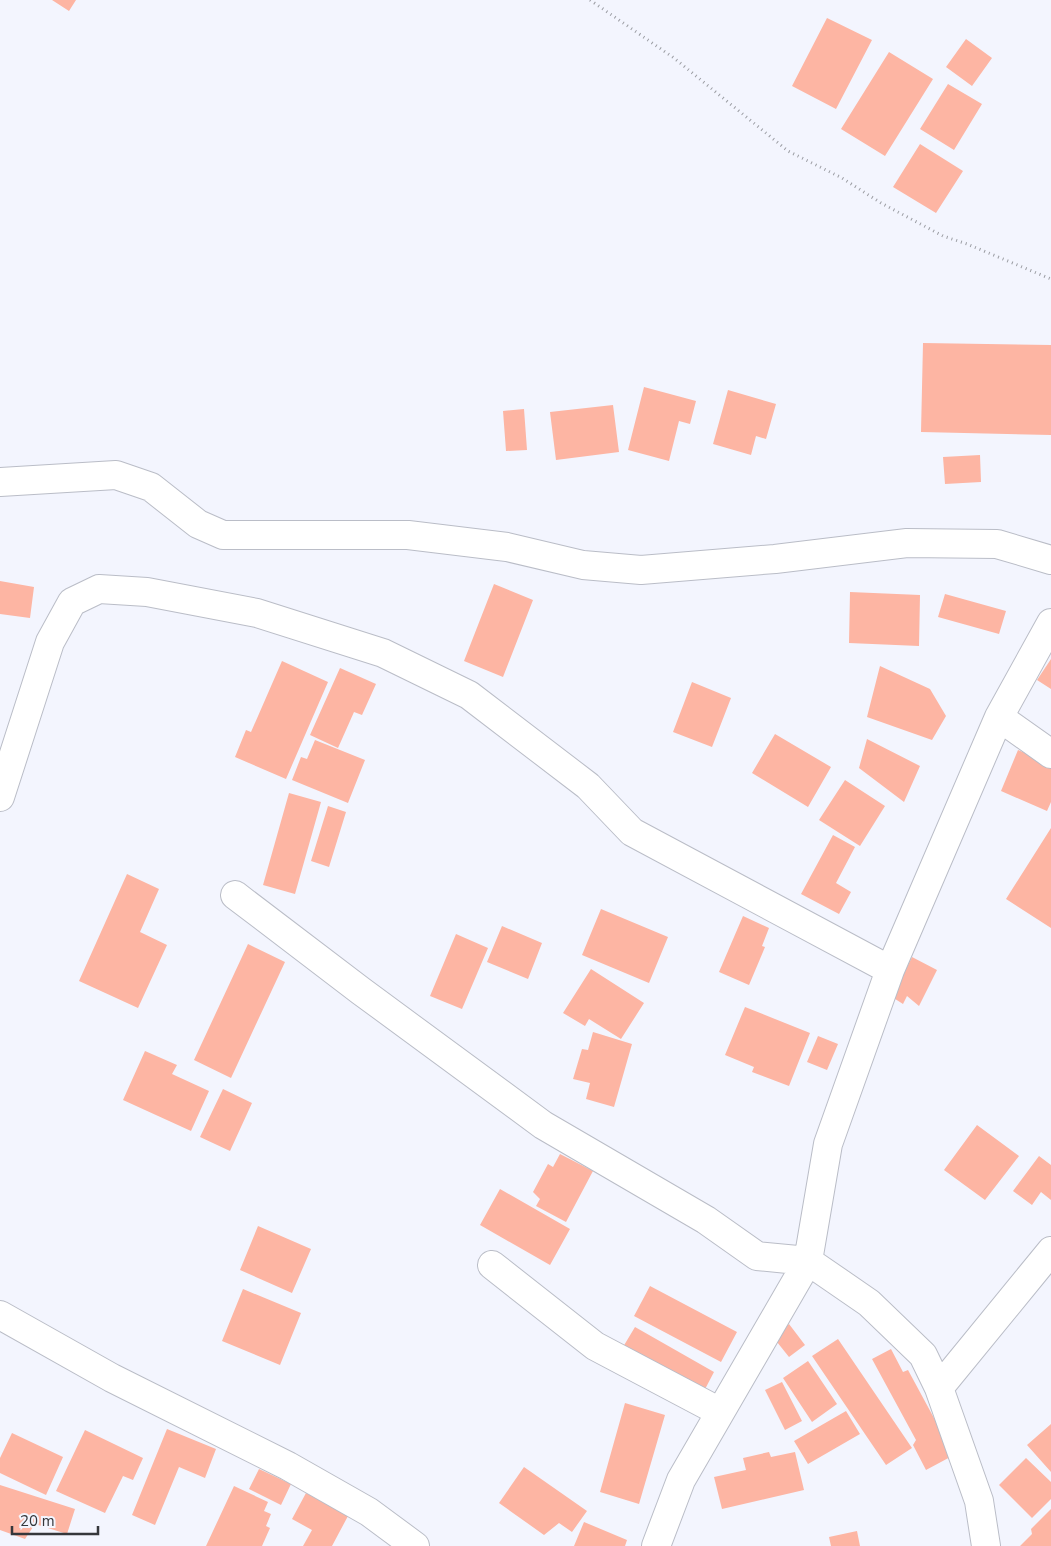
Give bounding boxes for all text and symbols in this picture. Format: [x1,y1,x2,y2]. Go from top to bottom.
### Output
scale bar [12,1504,99,1536]
text: 20 m [20,1511,55,1531]

